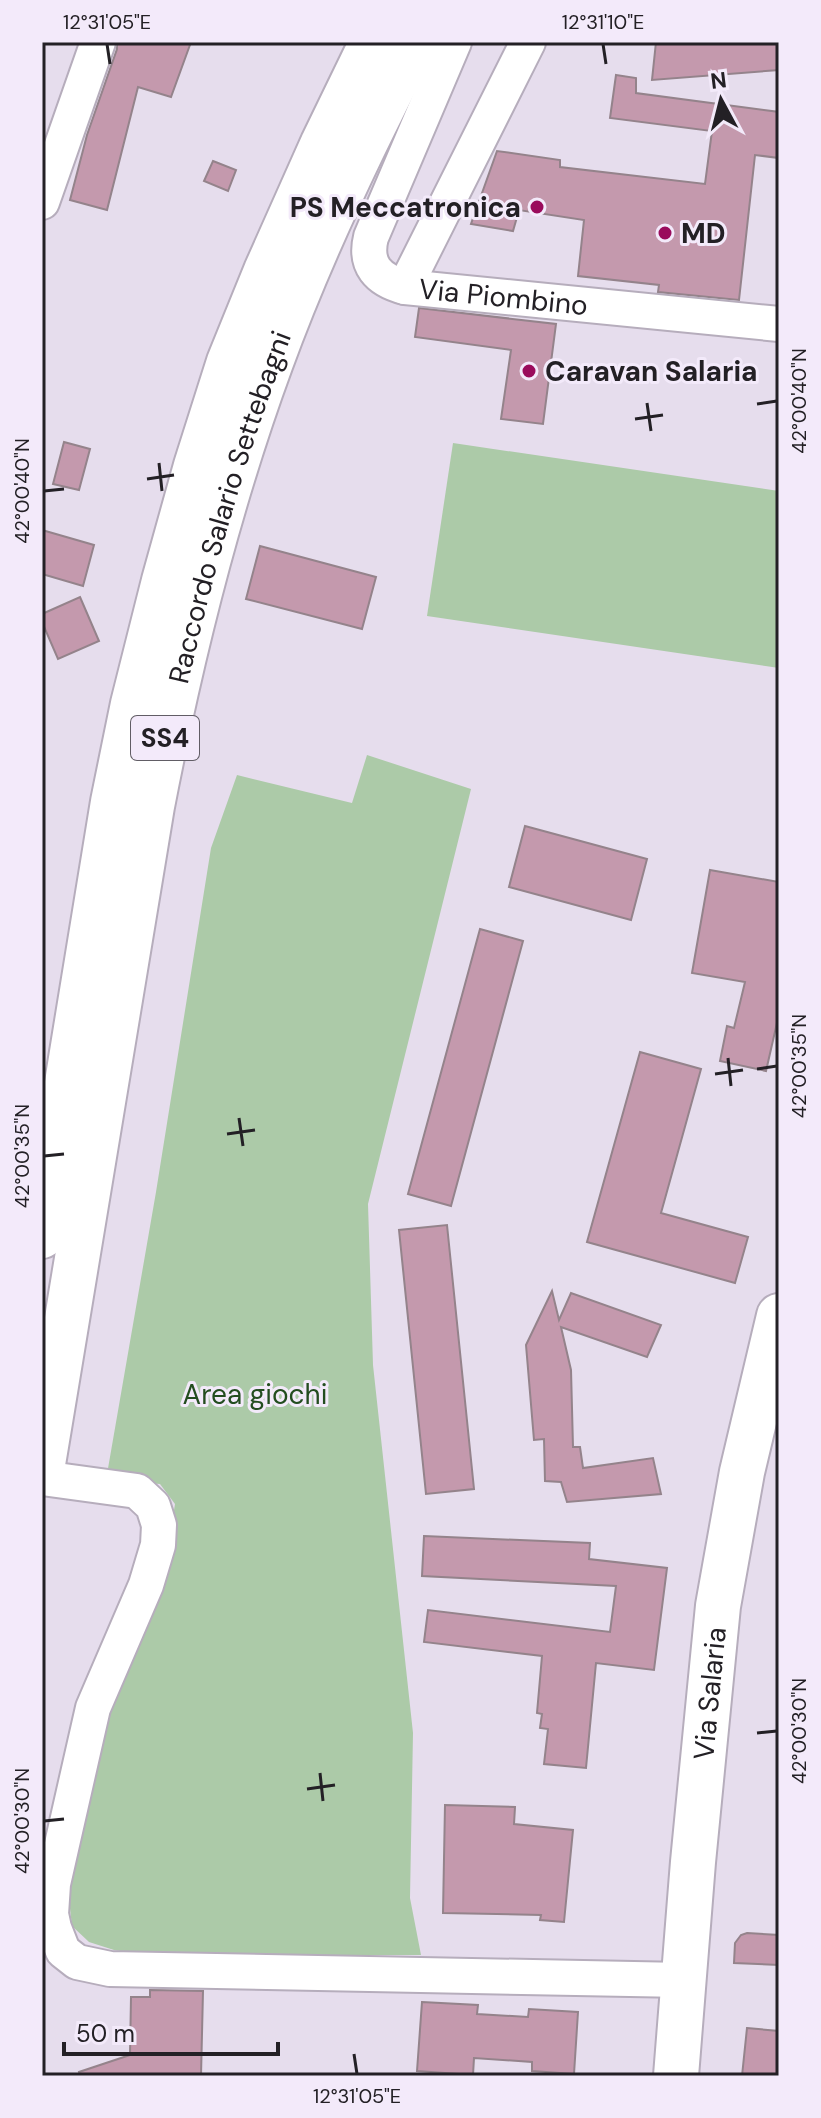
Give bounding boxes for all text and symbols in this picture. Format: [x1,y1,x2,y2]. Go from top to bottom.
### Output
text: 12°31'05"E [63,9,151,35]
text: 12°31'10"E [562,9,644,35]
north arrow [681,60,761,140]
text: N [709,65,728,96]
place label: PS Meccatronica [290,189,521,226]
marker: PS Meccatronica [528,198,546,216]
place label: MD [681,215,726,252]
marker: MD [656,224,674,242]
street label: Via Piombino [417,270,590,324]
street label: Raccordo Salario Settebagni [160,326,300,687]
text: 42°00'40"N [786,348,812,454]
place label: Caravan Salaria [545,353,758,390]
marker: Caravan Salaria [520,362,538,380]
text: 42°00'40"N [9,438,35,544]
road number: SS4 [131,716,199,760]
text: 42°00'35"N [786,1014,812,1118]
text: 42°00'35"N [9,1104,35,1208]
park label: Area giochi [183,1376,327,1413]
street label: Via Salaria [685,1625,735,1762]
text: 42°00'30"N [786,1678,812,1784]
text: 42°00'30"N [9,1768,35,1874]
scale bar [64,2006,278,2056]
text: 50 m [76,2018,135,2049]
text: 12°31'05"E [313,2083,401,2109]

